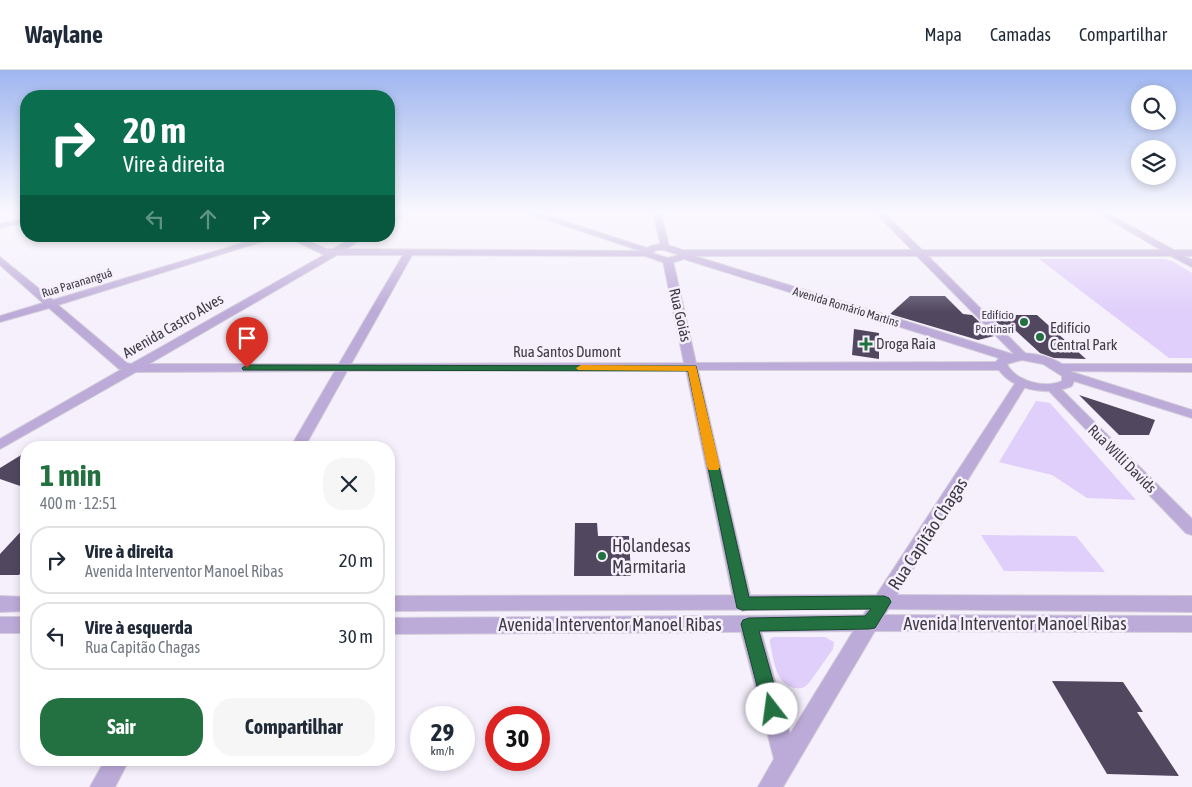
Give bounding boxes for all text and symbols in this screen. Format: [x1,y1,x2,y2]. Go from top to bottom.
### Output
text: Waylane [25,21,103,48]
text: Mapa [925,24,962,45]
text: Camadas [990,24,1051,45]
text: Compartilhar [1079,24,1167,45]
map controls [1131,85,1176,185]
button: search [1131,85,1176,130]
icon: right [40,110,105,175]
text: 20 m [123,110,186,150]
button: layers [1131,140,1176,185]
text: Vire à direita [123,151,225,177]
icon: left [141,205,169,233]
icon: ahead [194,205,222,233]
icon: right [247,205,275,233]
street label: Rua Parananguá [40,266,114,300]
street label: Avenida Romário Martins [791,284,901,330]
street label: Rua Goiás [666,286,695,343]
street label: Avenida Castro Alves [119,290,226,361]
place label: Edifício Portinari [975,308,1014,336]
marker: Edifício Portinari [1018,316,1030,328]
pin [226,317,268,368]
place label: Edifício Central Park [1050,319,1118,353]
icon: arrive [233,324,261,352]
marker: Edifício Central Park [1034,331,1046,343]
place label: Droga Raia [876,335,936,352]
marker: Droga Raia [860,338,872,350]
street label: Rua Santos Dumont [513,343,621,360]
street label: Rua Willi Davids [1085,421,1160,496]
text: 1 min [40,458,101,492]
button: close [323,458,375,510]
street label: Rua Capitão Chagas [884,474,972,594]
text: 400 m · 12:51 [40,494,117,512]
place label: Holandesas Marmitaria [612,535,691,577]
text: Vire à direita [85,540,173,562]
icon: right [42,546,70,574]
text: 20 m [339,549,373,571]
marker: Holandesas Marmitaria [596,550,608,562]
text: Avenida Interventor Manoel Ribas [85,562,283,580]
street label: Avenida Interventor Manoel Ribas [903,613,1127,634]
street label: Avenida Interventor Manoel Ribas [498,614,722,635]
text: Vire à esquerda [85,616,193,638]
icon: left [42,622,70,650]
text: 30 m [339,625,373,647]
text: Rua Capitão Chagas [85,638,200,656]
position arrow [745,682,797,734]
button: Sair [40,698,203,756]
button: Compartilhar [213,698,375,756]
speed limit sign: 30 [485,706,550,771]
text: 29 [431,718,454,746]
text: km/h [431,744,454,758]

